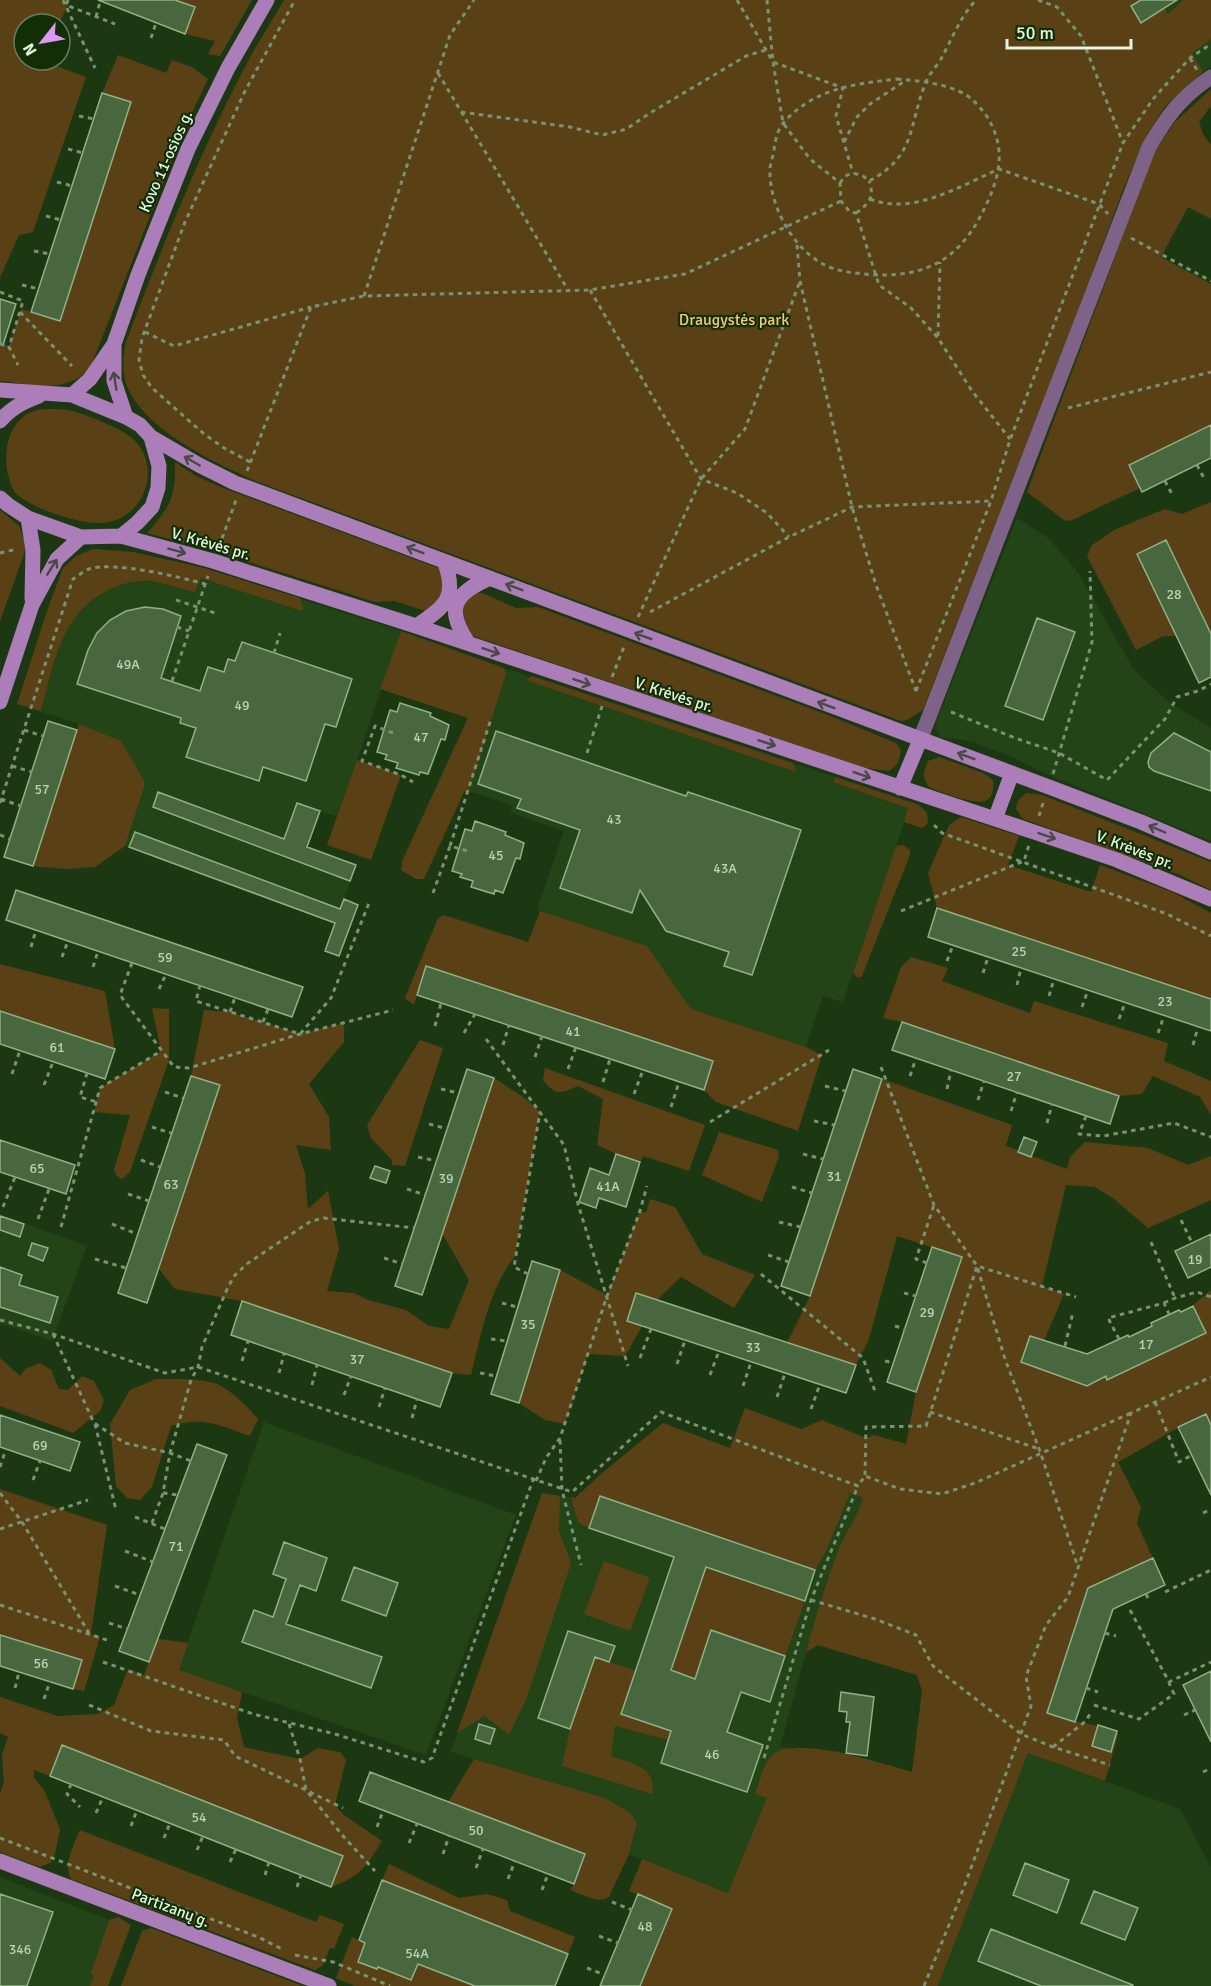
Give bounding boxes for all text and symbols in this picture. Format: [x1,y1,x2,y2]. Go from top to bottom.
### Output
north arrow [12,12,72,72]
scale bar [1007,12,1132,50]
text: 50 m [1016,22,1054,44]
text: N [19,39,41,59]
street label: Kovo 11-osios g. [134,107,197,216]
park label: Draugystės park [679,310,789,330]
one-way arrow [109,372,120,391]
one-way arrow [184,455,201,467]
street label: V. Krėvės pr. [169,523,253,565]
one-way arrow [406,544,425,555]
one-way arrow [167,546,186,557]
one-way arrow [46,559,58,576]
one-way arrow [505,581,523,592]
house number: 28 [1166,586,1182,603]
one-way arrow [634,630,653,641]
one-way arrow [481,646,500,657]
house number: 49A [116,656,140,673]
street label: V. Krėvės pr. [632,673,716,717]
one-way arrow [572,677,591,688]
house number: 49 [234,697,250,714]
one-way arrow [817,698,835,709]
house number: 47 [413,729,429,746]
one-way arrow [757,739,776,750]
one-way arrow [957,750,976,761]
one-way arrow [852,771,871,782]
house number: 57 [34,781,50,798]
house number: 43 [606,811,622,828]
one-way arrow [1149,822,1167,834]
street label: V. Krėvės pr. [1093,826,1176,874]
one-way arrow [1037,832,1056,843]
house number: 45 [488,847,504,864]
house number: 43A [713,860,737,877]
house number: 25 [1011,943,1027,960]
house number: 59 [157,949,173,966]
house number: 23 [1157,993,1173,1010]
house number: 41 [565,1023,581,1040]
house number: 61 [49,1039,65,1056]
house number: 27 [1006,1068,1022,1085]
house number: 65 [29,1160,45,1177]
house number: 31 [826,1168,842,1185]
house number: 39 [438,1170,454,1187]
house number: 63 [163,1176,179,1193]
house number: 41A [596,1178,620,1195]
house number: 19 [1187,1251,1203,1268]
house number: 29 [919,1304,935,1321]
house number: 35 [520,1316,536,1333]
house number: 17 [1138,1336,1154,1353]
house number: 33 [745,1339,761,1356]
house number: 37 [349,1351,365,1368]
house number: 69 [32,1437,48,1454]
house number: 71 [168,1538,184,1555]
house number: 56 [33,1655,49,1672]
house number: 46 [704,1746,720,1763]
house number: 54 [191,1809,207,1826]
house number: 50 [468,1822,484,1839]
street label: Partizanų g. [129,1884,213,1932]
house number: 48 [637,1918,653,1935]
house number: 346 [9,1941,31,1958]
house number: 54A [405,1945,429,1962]

